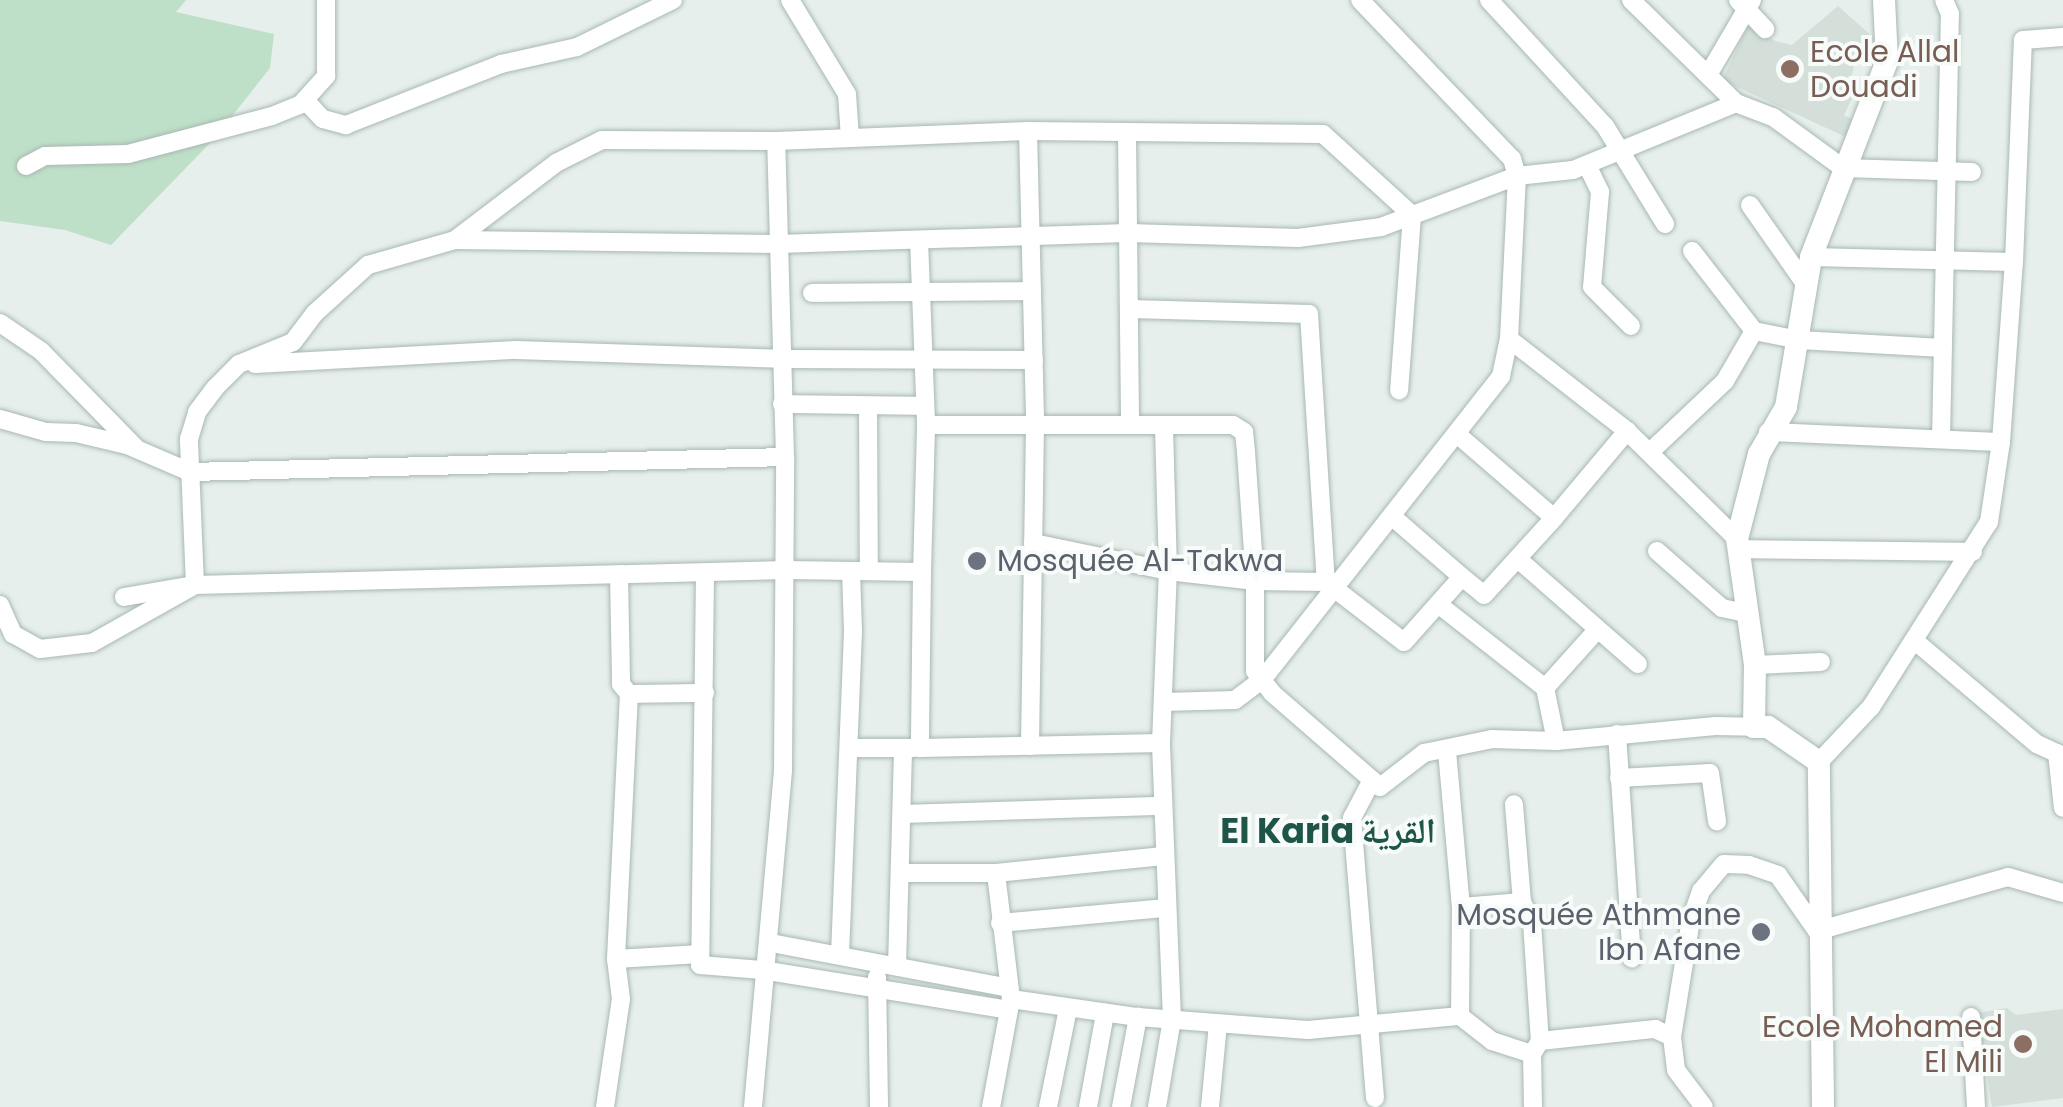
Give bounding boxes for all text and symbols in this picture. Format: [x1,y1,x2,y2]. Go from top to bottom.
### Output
place label: Ecole Allal Douadi [1810,34,1959,104]
marker: Ecole Allal Douadi [1779,58,1801,80]
place label: Mosquée Al-Takwa [997,543,1283,579]
marker: Mosquée Al-Takwa [966,550,988,572]
district label: El Karia القرية [1220,810,1436,852]
place label: Mosquée Athmane Ibn Afane [1456,897,1741,968]
marker: Mosquée Athmane Ibn Afane [1750,921,1772,943]
place label: Ecole Mohamed El Mili [1762,1009,2003,1080]
marker: Ecole Mohamed El Mili [2012,1033,2034,1055]

